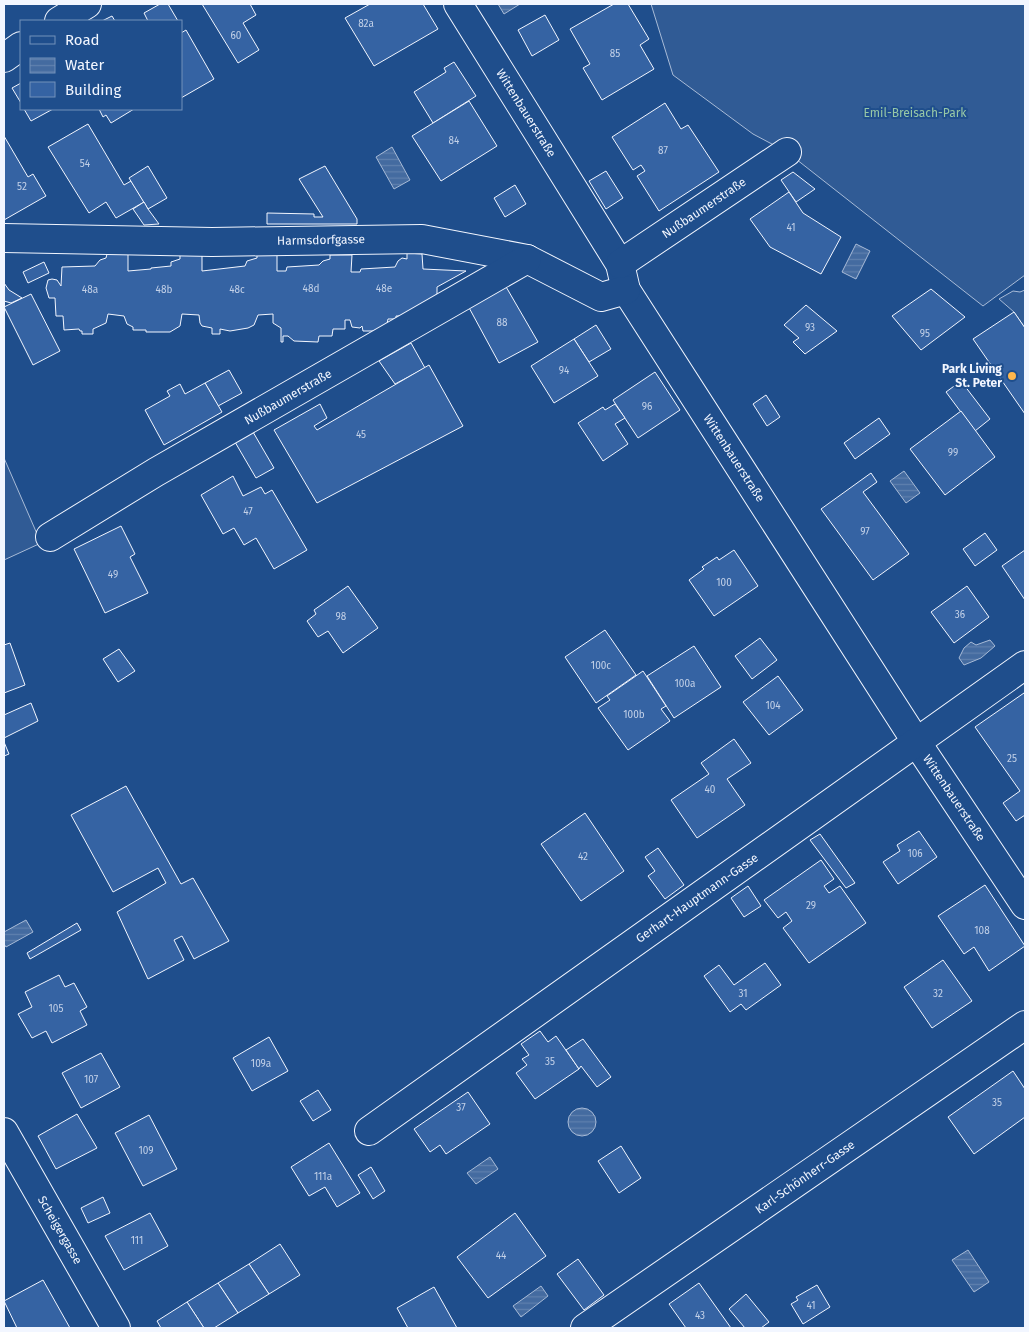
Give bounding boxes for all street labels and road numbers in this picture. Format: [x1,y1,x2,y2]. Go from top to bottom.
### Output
street label: Wittenbauerstraße [493,66,559,160]
street label: Nußbaumerstraße [659,175,749,241]
street label: Harmsdorfgasse [277,232,365,248]
street label: Nußbaumerstraße [242,366,334,428]
street label: Wittenbauerstraße [701,412,767,504]
street label: Wittenbauerstraße [920,752,988,844]
street label: Gerhart-Hauptmann-Gasse [633,850,761,946]
street label: Karl-Schönherr-Gasse [753,1137,857,1217]
street label: Scheigergasse [35,1193,85,1267]

